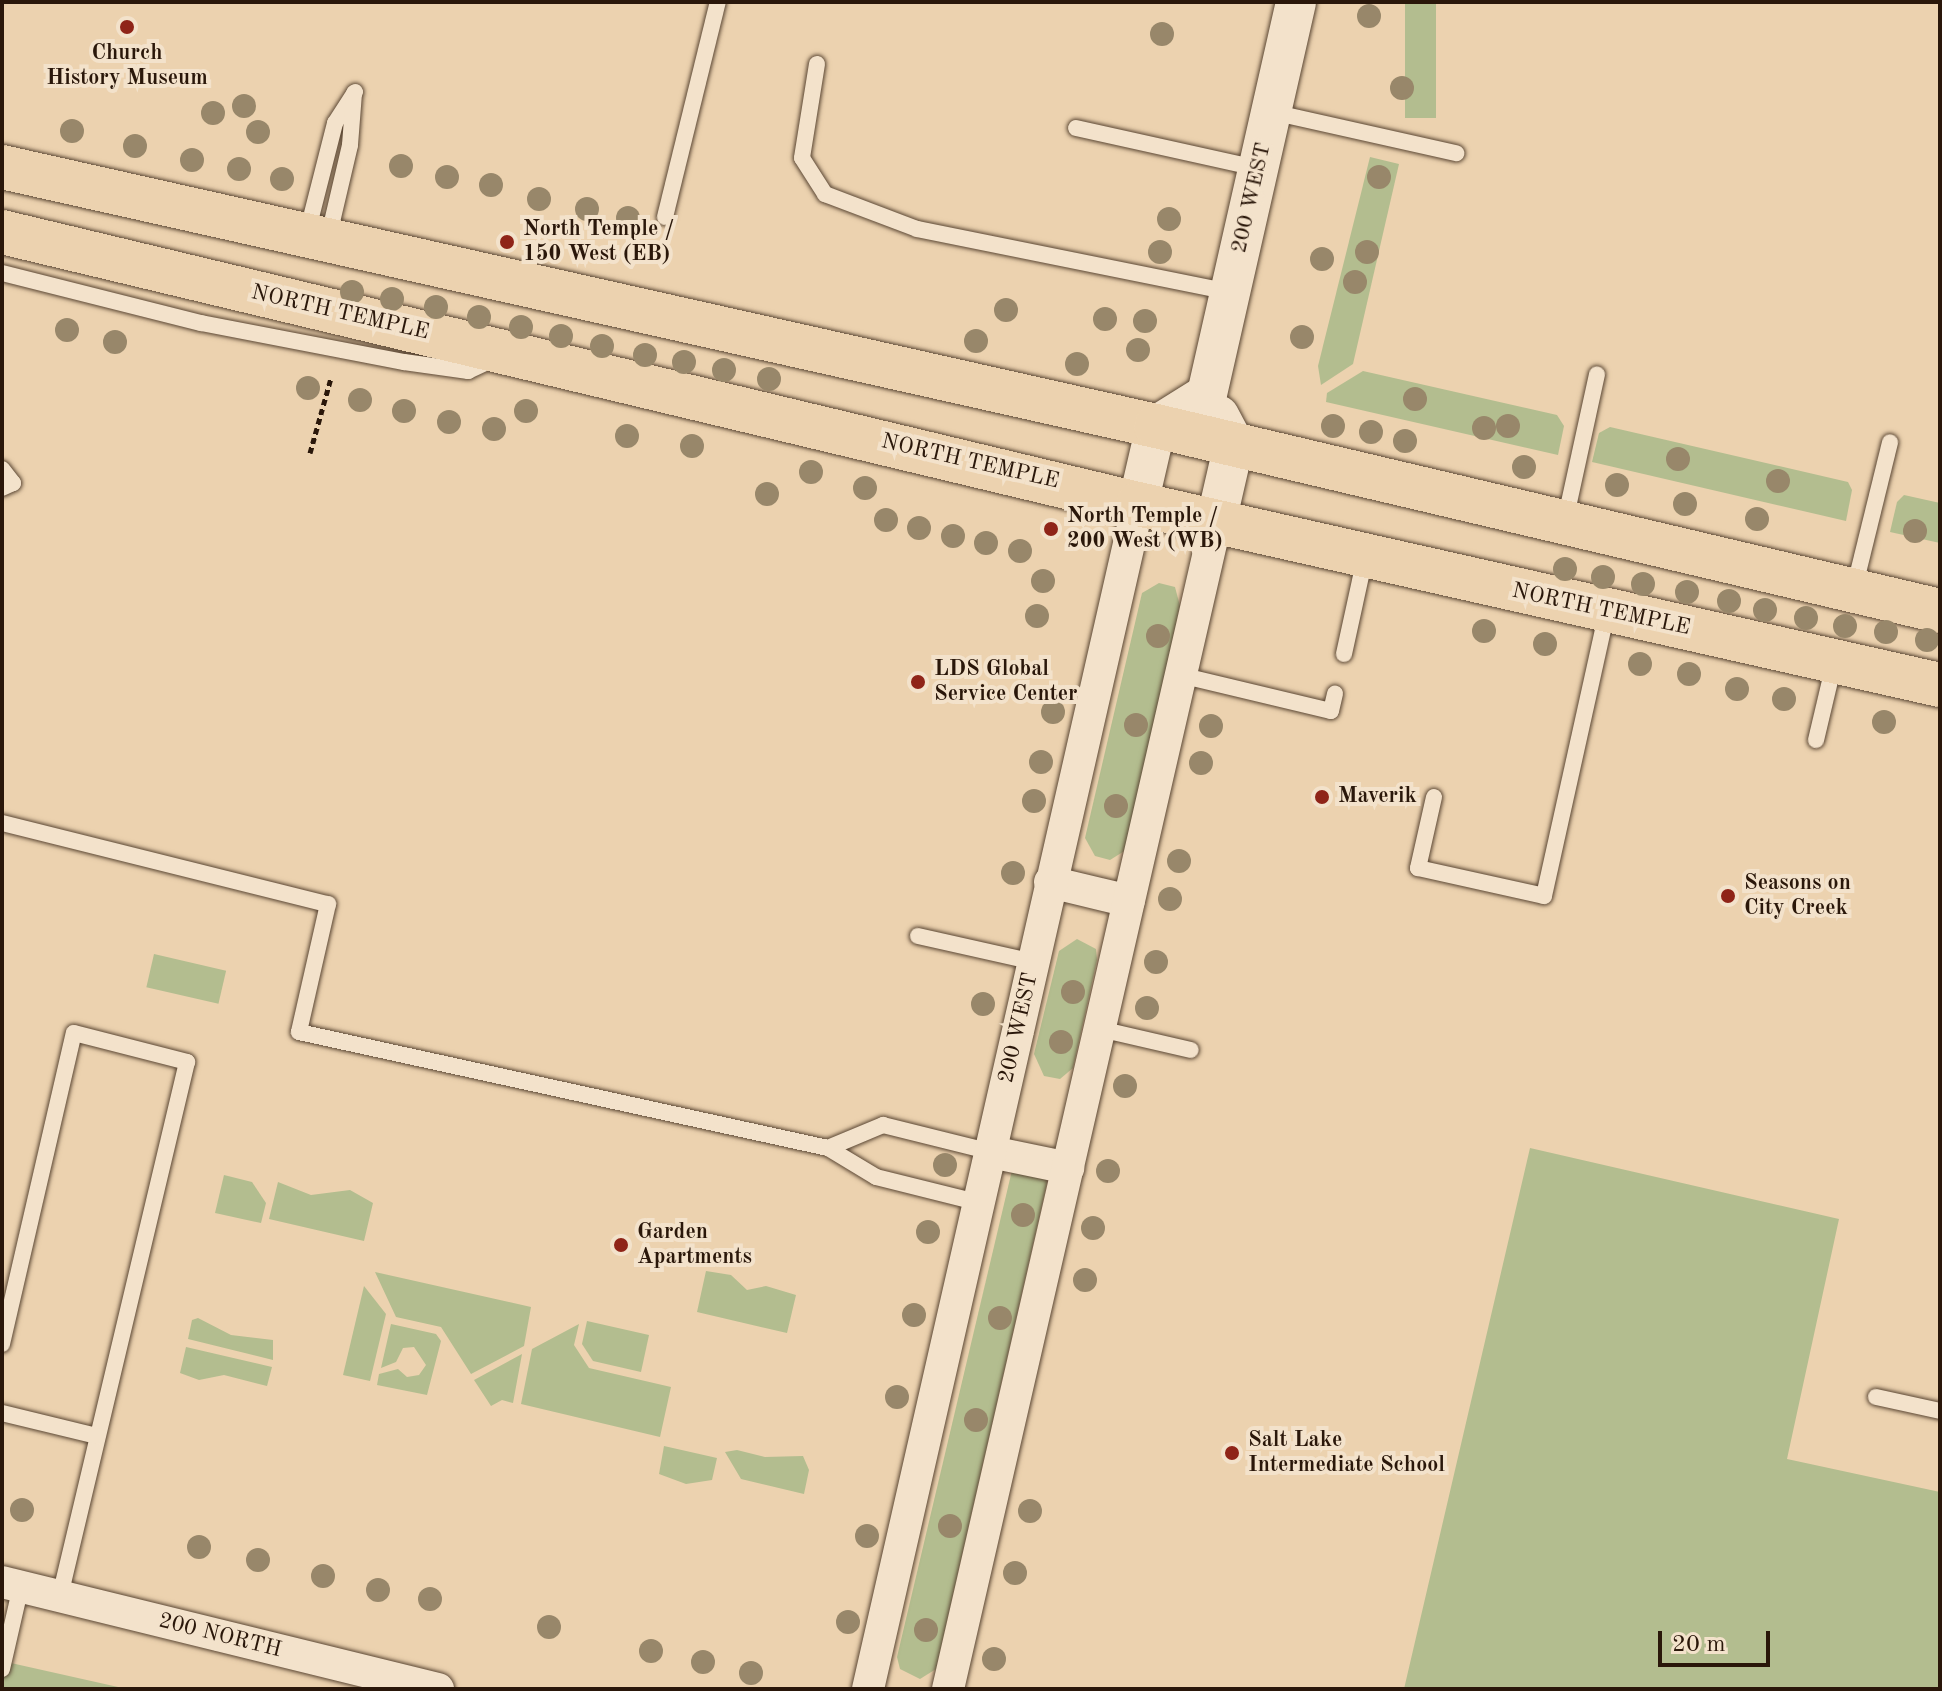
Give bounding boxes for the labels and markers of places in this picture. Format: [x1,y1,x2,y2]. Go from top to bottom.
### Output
marker: Church History Museum [118,18,136,36]
place label: Church History Museum [46,40,208,92]
place label: North Temple / 150 West (EB) [523,216,674,268]
marker: North Temple / 150 West (EB) [498,233,516,251]
place label: North Temple / 200 West (WB) [1067,503,1223,554]
marker: North Temple / 200 West (WB) [1042,520,1060,538]
place label: LDS Global Service Center [934,656,1078,708]
marker: LDS Global Service Center [909,673,927,691]
place label: Maverik [1338,784,1417,810]
marker: Maverik [1313,788,1331,806]
place label: Seasons on City Creek [1744,870,1851,922]
marker: Seasons on City Creek [1719,887,1737,905]
place label: Garden Apartments [637,1219,752,1270]
marker: Garden Apartments [612,1236,630,1254]
place label: Salt Lake Intermediate School [1248,1427,1445,1478]
marker: Salt Lake Intermediate School [1223,1444,1241,1462]

